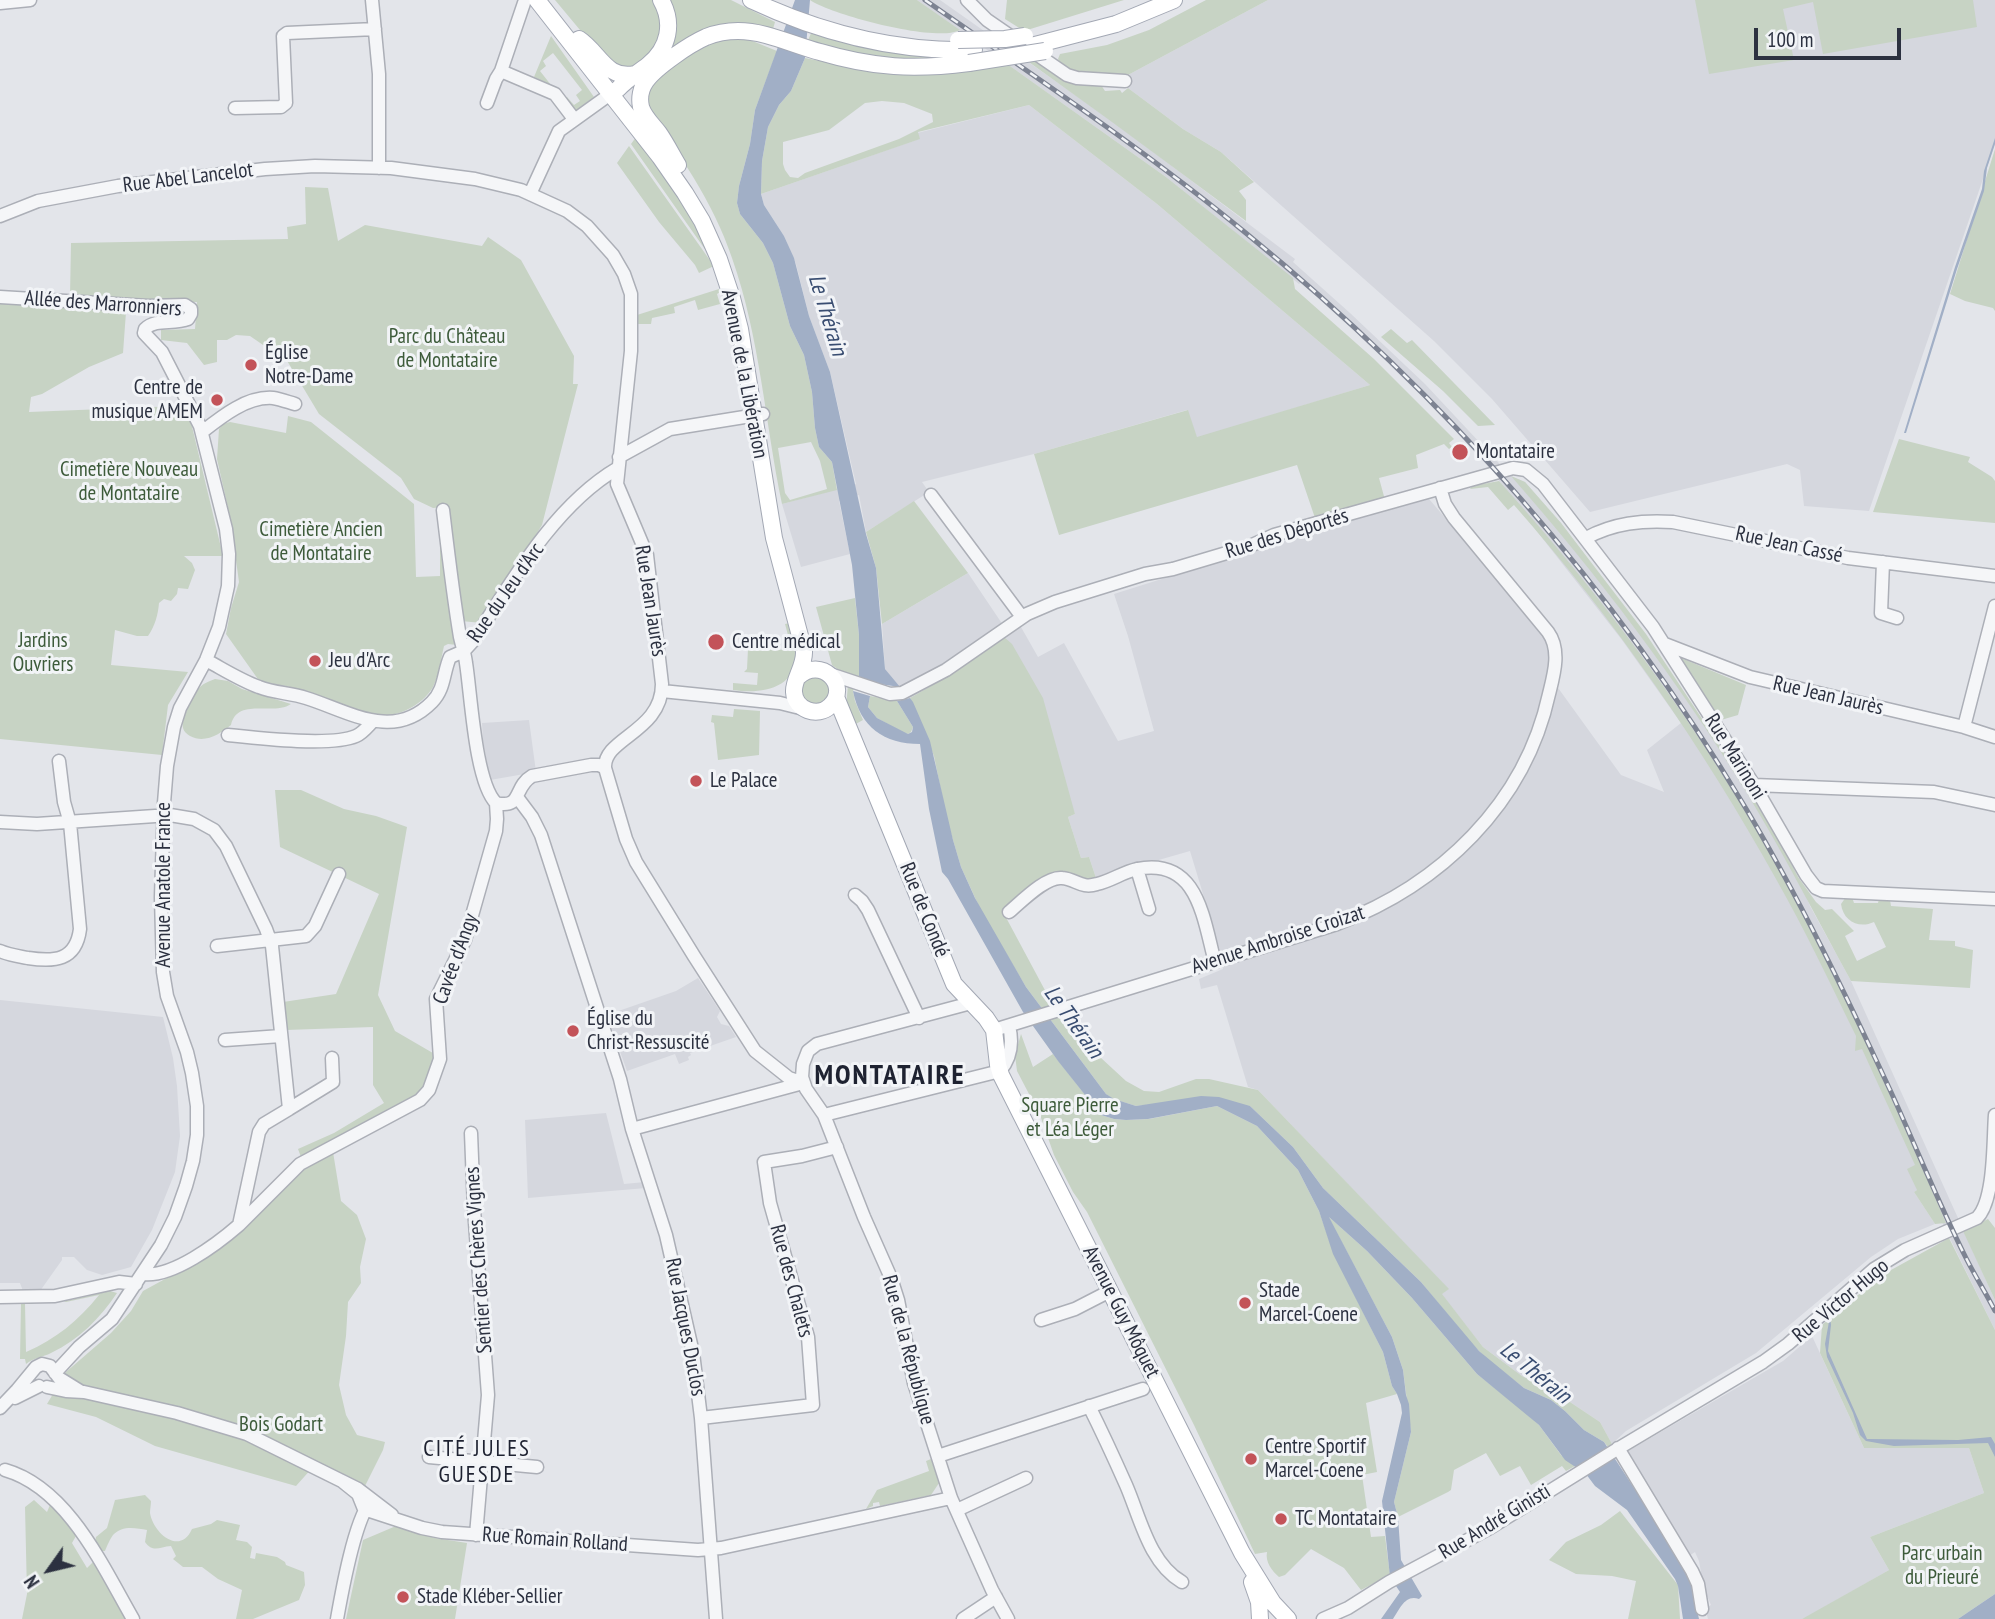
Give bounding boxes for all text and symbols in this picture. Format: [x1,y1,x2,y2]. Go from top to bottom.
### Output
scale bar [1757,14,1904,58]
text: 100 m [1767,26,1813,53]
street label: Rue Abel Lancelot [121,158,255,198]
water label: Le Thérain [802,271,852,359]
street label: Allée des Marronniers [24,286,182,322]
street label: Avenue de la Libération [715,287,773,461]
park label: Parc du Château de Montataire [389,324,505,374]
place label: Église Notre-Dame [265,340,353,390]
marker: Église Notre-Dame [243,357,259,373]
place label: Centre de musique AMEM [92,375,203,425]
marker: Centre de musique AMEM [209,392,225,408]
place label: Montataire [1476,439,1555,465]
marker: Montataire [1450,442,1470,462]
park label: Cimetière Nouveau de Montataire [60,457,198,507]
street label: Rue des Déportés [1223,503,1351,565]
park label: Cimetière Ancien de Montataire [259,517,383,567]
street label: Rue Jean Cassé [1733,521,1845,569]
street label: Rue du Jeu d'Arc [462,538,550,648]
street label: Rue Jean Jaurès [629,544,671,658]
park label: Jardins Ouvriers [13,628,73,678]
place label: Centre médical [732,629,840,655]
marker: Centre médical [706,632,726,652]
place label: Jeu d'Arc [329,648,390,674]
marker: Jeu d'Arc [307,653,323,669]
street label: Rue Jean Jaurès [1770,671,1886,721]
street label: Rue Marinoni [1699,709,1771,805]
place label: Le Palace [710,768,777,794]
marker: Le Palace [688,773,704,789]
street label: Avenue Anatole France [151,802,177,968]
street label: Rue de Condé [894,859,954,961]
street label: Avenue Ambroise Croizat [1188,900,1368,980]
street label: Cavée d'Angy [428,910,484,1008]
water label: Le Thérain [1037,980,1109,1064]
place label: Église du Christ-Ressuscité [587,1006,709,1056]
marker: Église du Christ-Ressuscité [565,1023,581,1039]
district label: MONTATAIRE [816,1059,964,1093]
park label: Square Pierre et Léa Léger [1021,1093,1119,1143]
street label: Sentier des Chères Vignes [460,1166,498,1354]
street label: Rue des Chalets [764,1222,818,1340]
street label: Avenue Guy Môquet [1077,1242,1165,1382]
street label: Rue Victor Hugo [1788,1254,1894,1348]
street label: Rue Jacques Duclos [659,1256,711,1398]
street label: Rue de la République [876,1272,940,1428]
place label: Stade Marcel-Coene [1259,1278,1358,1328]
marker: Stade Marcel-Coene [1237,1295,1253,1311]
water label: Le Thérain [1494,1336,1576,1410]
park label: Bois Godart [239,1412,323,1438]
place label: Centre Sportif Marcel-Coene [1265,1434,1366,1484]
district label: CITÉ JULES GUESDE [424,1435,530,1489]
marker: Centre Sportif Marcel-Coene [1243,1451,1259,1467]
street label: Rue André Ginisti [1435,1479,1555,1565]
place label: TC Montataire [1295,1506,1397,1532]
marker: TC Montataire [1273,1511,1289,1527]
street label: Rue Romain Rolland [481,1522,629,1558]
north arrow [14,1535,84,1605]
park label: Parc urbain du Prieuré [1901,1541,1983,1591]
text: N [19,1571,44,1593]
place label: Stade Kléber-Sellier [417,1584,562,1610]
marker: Stade Kléber-Sellier [395,1589,411,1605]

